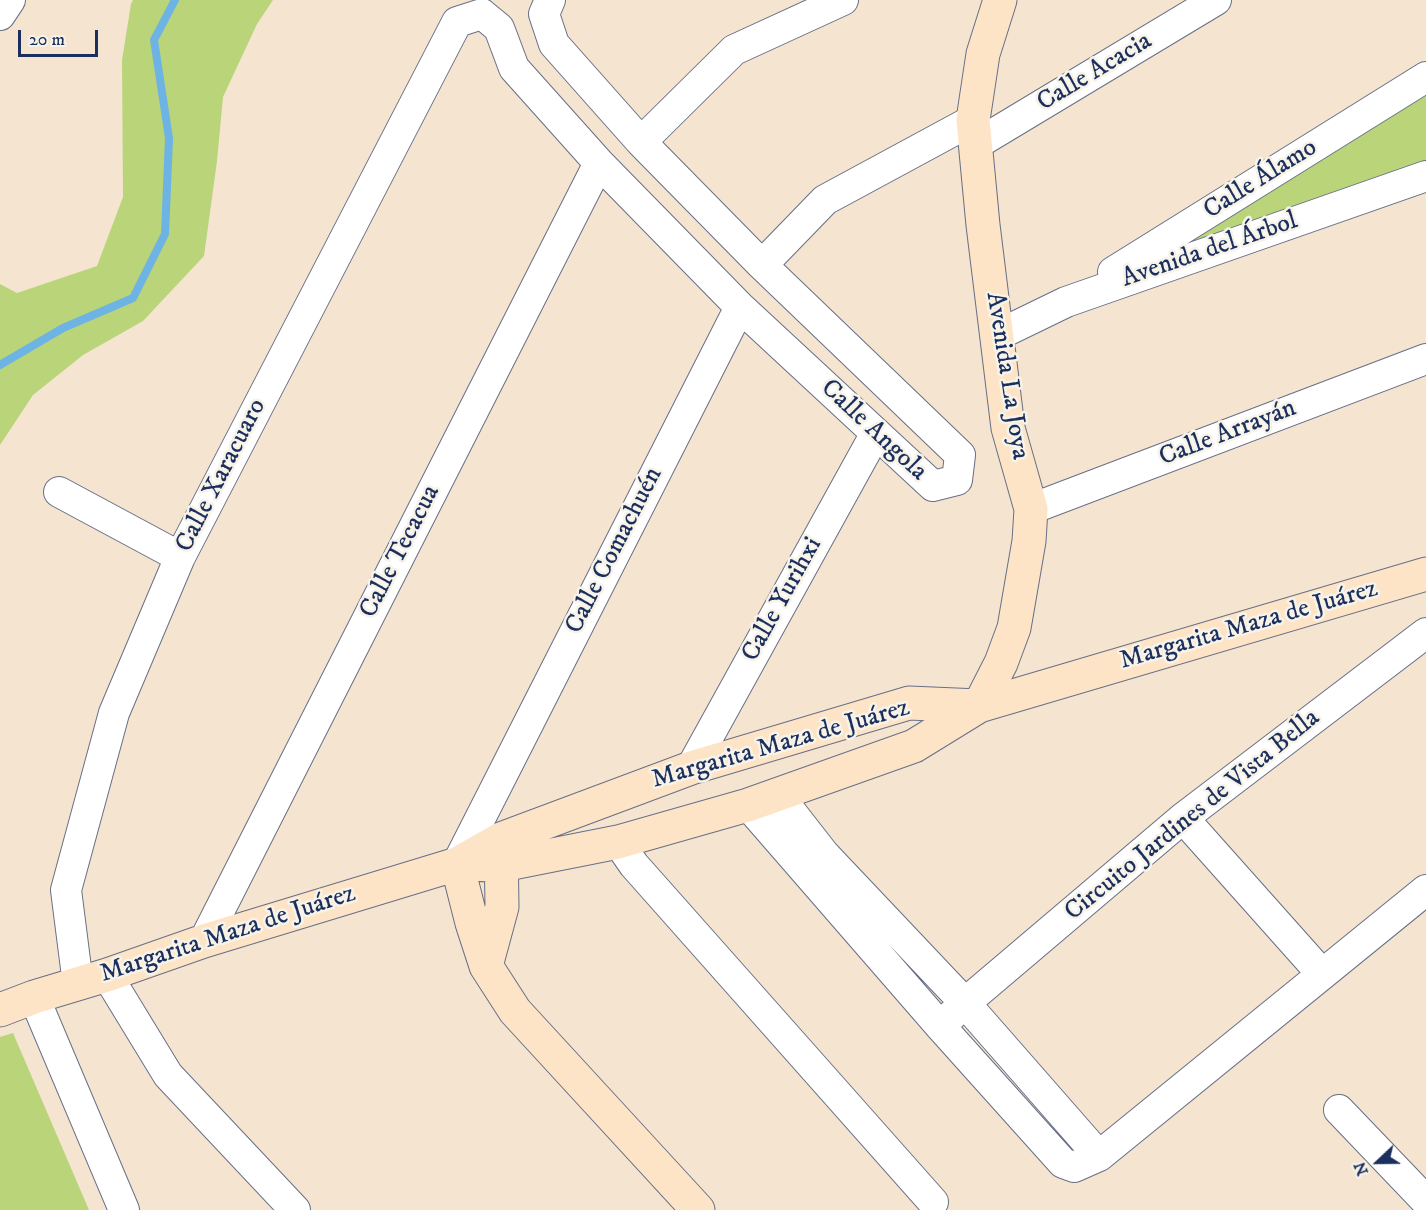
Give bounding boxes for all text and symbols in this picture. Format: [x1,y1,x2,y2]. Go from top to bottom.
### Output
scale bar [21,18,100,56]
street label: Calle Acacia [1032,27,1158,119]
text: 20 m [29,29,65,51]
street label: Calle Álamo [1199,133,1323,227]
street label: Avenida del Árbol [1118,206,1302,296]
street label: Avenida La Joya [977,290,1035,462]
street label: Calle Angola [813,374,933,488]
street label: Calle Xaracuaro [170,394,274,558]
street label: Calle Arrayán [1155,394,1301,474]
street label: Calle Comachuén [560,463,670,639]
street label: Calle Tecacua [354,480,448,624]
street label: Calle Yurihxi [736,533,830,667]
street label: Margarita Maza de Juárez [1117,574,1381,678]
street label: Margarita Maza de Juárez [649,693,913,797]
street label: Circuito Jardines de Vista Bella [1059,704,1327,928]
street label: Margarita Maza de Juárez [96,879,360,991]
north arrow [1348,1132,1408,1192]
text: N [1350,1159,1373,1179]

